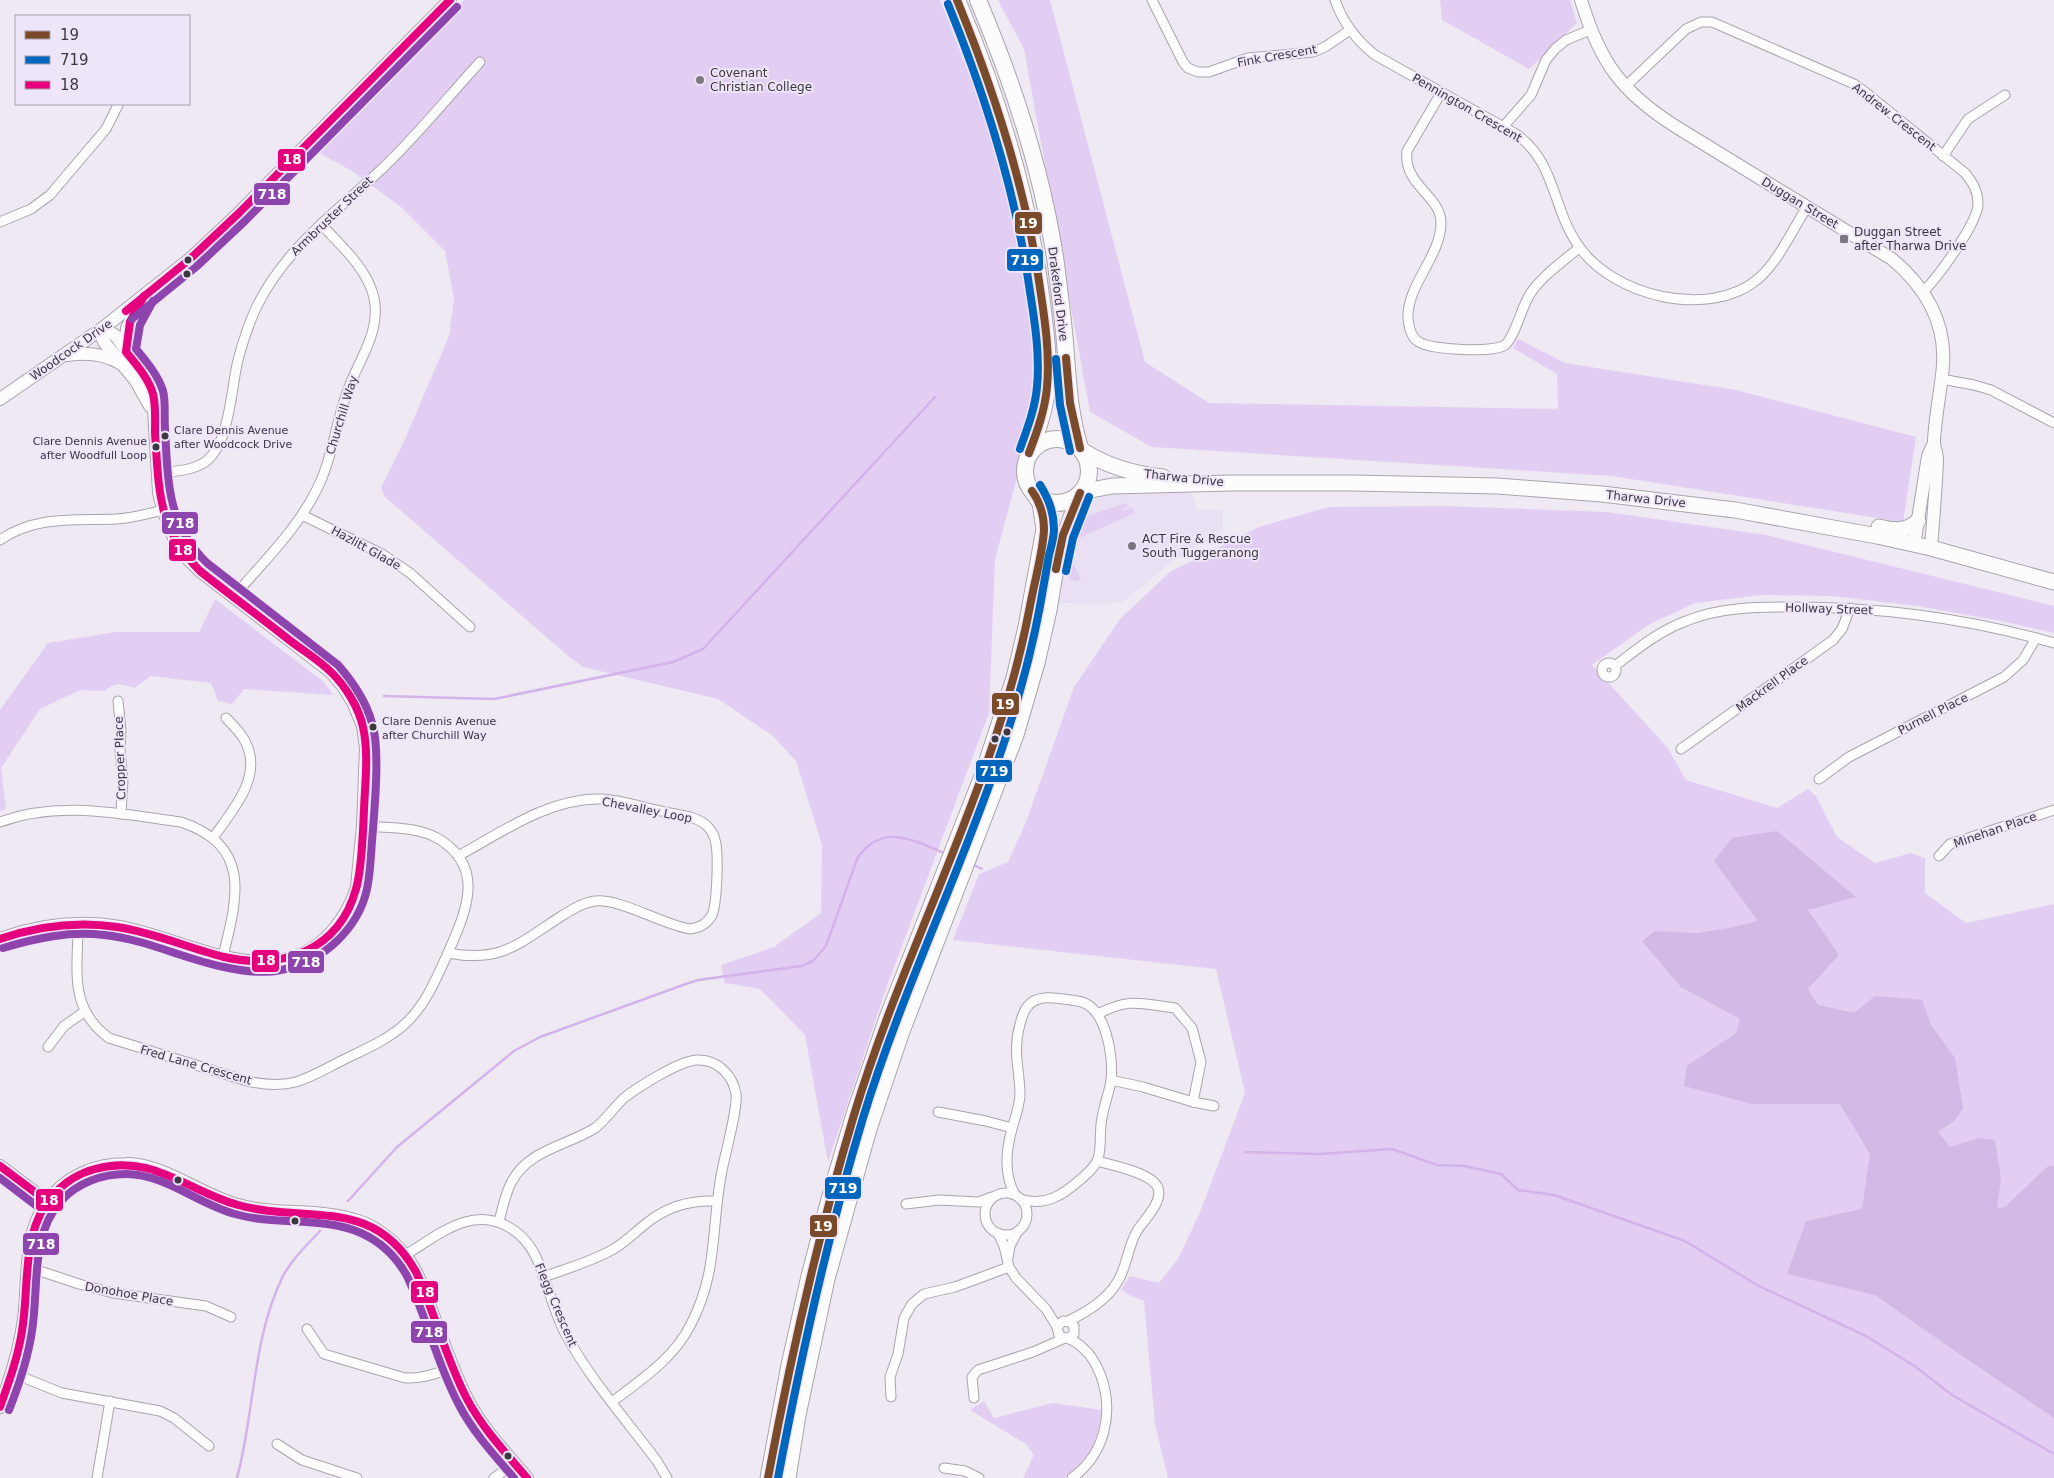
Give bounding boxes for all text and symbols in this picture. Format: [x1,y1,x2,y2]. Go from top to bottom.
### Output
legend [15,15,190,105]
text: 19 [60,26,79,44]
street label: Fink Crescent [1236,42,1318,70]
text: 719 [60,51,89,69]
place label: Covenant Christian College [710,66,812,94]
street label: Pennington Crescent [1410,71,1525,145]
marker: Covenant Christian College [694,74,706,86]
text: 18 [60,76,79,94]
street label: Andrew Crescent [1849,80,1939,154]
line badge: 18 [277,148,306,172]
text: 18 [282,151,302,167]
street label: Armbruster Street [288,173,376,259]
street label: Duggan Street [1759,175,1841,232]
line badge: 718 [253,182,291,206]
text: 718 [257,186,287,202]
line badge: 19 [1014,211,1043,235]
text: 19 [1018,215,1038,231]
place label: Duggan Street after Tharwa Drive [1854,225,1966,253]
marker: Duggan Street after Tharwa Drive [1838,233,1850,245]
street label: Drakeford Drive [1045,246,1071,342]
line badge: 719 [1006,248,1044,272]
text: 719 [1010,252,1040,268]
unlabelled marker [183,255,193,265]
unlabelled marker [182,269,192,279]
street label: Woodcock Drive [27,317,115,383]
street label: Churchill Way [323,374,361,456]
place label: Clare Dennis Avenue after Woodcock Drive [174,424,292,451]
marker: Clare Dennis Avenue after Woodcock Drive [160,431,170,441]
place label: Clare Dennis Avenue after Woodfull Loop [33,435,147,462]
marker: Clare Dennis Avenue after Woodfull Loop [151,442,161,452]
street label: Tharwa Drive [1142,467,1225,489]
street label: Tharwa Drive [1604,488,1687,510]
line badge: 718 [161,511,199,535]
text: 718 [165,515,195,531]
street label: Hazlitt Glade [329,523,403,573]
place label: ACT Fire & Rescue South Tuggeranong [1142,532,1259,560]
line badge: 18 [168,538,197,562]
marker: ACT Fire & Rescue South Tuggeranong [1126,540,1138,552]
text: 18 [173,542,193,558]
street label: Hollway Street [1785,600,1873,618]
street label: Mackrell Place [1733,653,1811,715]
street label: Purnell Place [1896,690,1970,738]
line badge: 19 [991,692,1020,716]
text: 19 [995,696,1015,712]
place label: Clare Dennis Avenue after Churchill Way [382,715,497,742]
street label: Cropper Place [112,716,128,800]
marker: Clare Dennis Avenue after Churchill Way [368,722,378,732]
unlabelled marker [1002,727,1012,737]
unlabelled marker [990,734,1000,744]
line badge: 719 [975,759,1013,783]
text: 719 [979,763,1009,779]
street label: Chevalley Loop [601,794,693,826]
street label: Minehan Place [1952,809,2038,851]
line badge: 18 [251,949,280,973]
line badge: 718 [287,950,325,974]
text: 18 [256,952,276,968]
text: 718 [291,954,321,970]
street label: Fred Lane Crescent [139,1042,254,1088]
unlabelled marker [173,1175,183,1185]
line badge: 719 [824,1176,862,1200]
text: 719 [828,1180,858,1196]
line badge: 18 [35,1188,64,1212]
text: 18 [39,1192,59,1208]
line badge: 19 [809,1214,838,1238]
unlabelled marker [290,1216,300,1226]
text: 19 [813,1218,833,1234]
line badge: 718 [22,1232,60,1256]
text: 718 [26,1236,56,1252]
street label: Flegg Crescent [532,1261,580,1349]
street label: Donohoe Place [84,1279,174,1309]
line badge: 18 [410,1280,439,1304]
text: 18 [415,1284,435,1300]
line badge: 718 [410,1320,448,1344]
text: 718 [414,1324,444,1340]
unlabelled marker [503,1451,513,1461]

